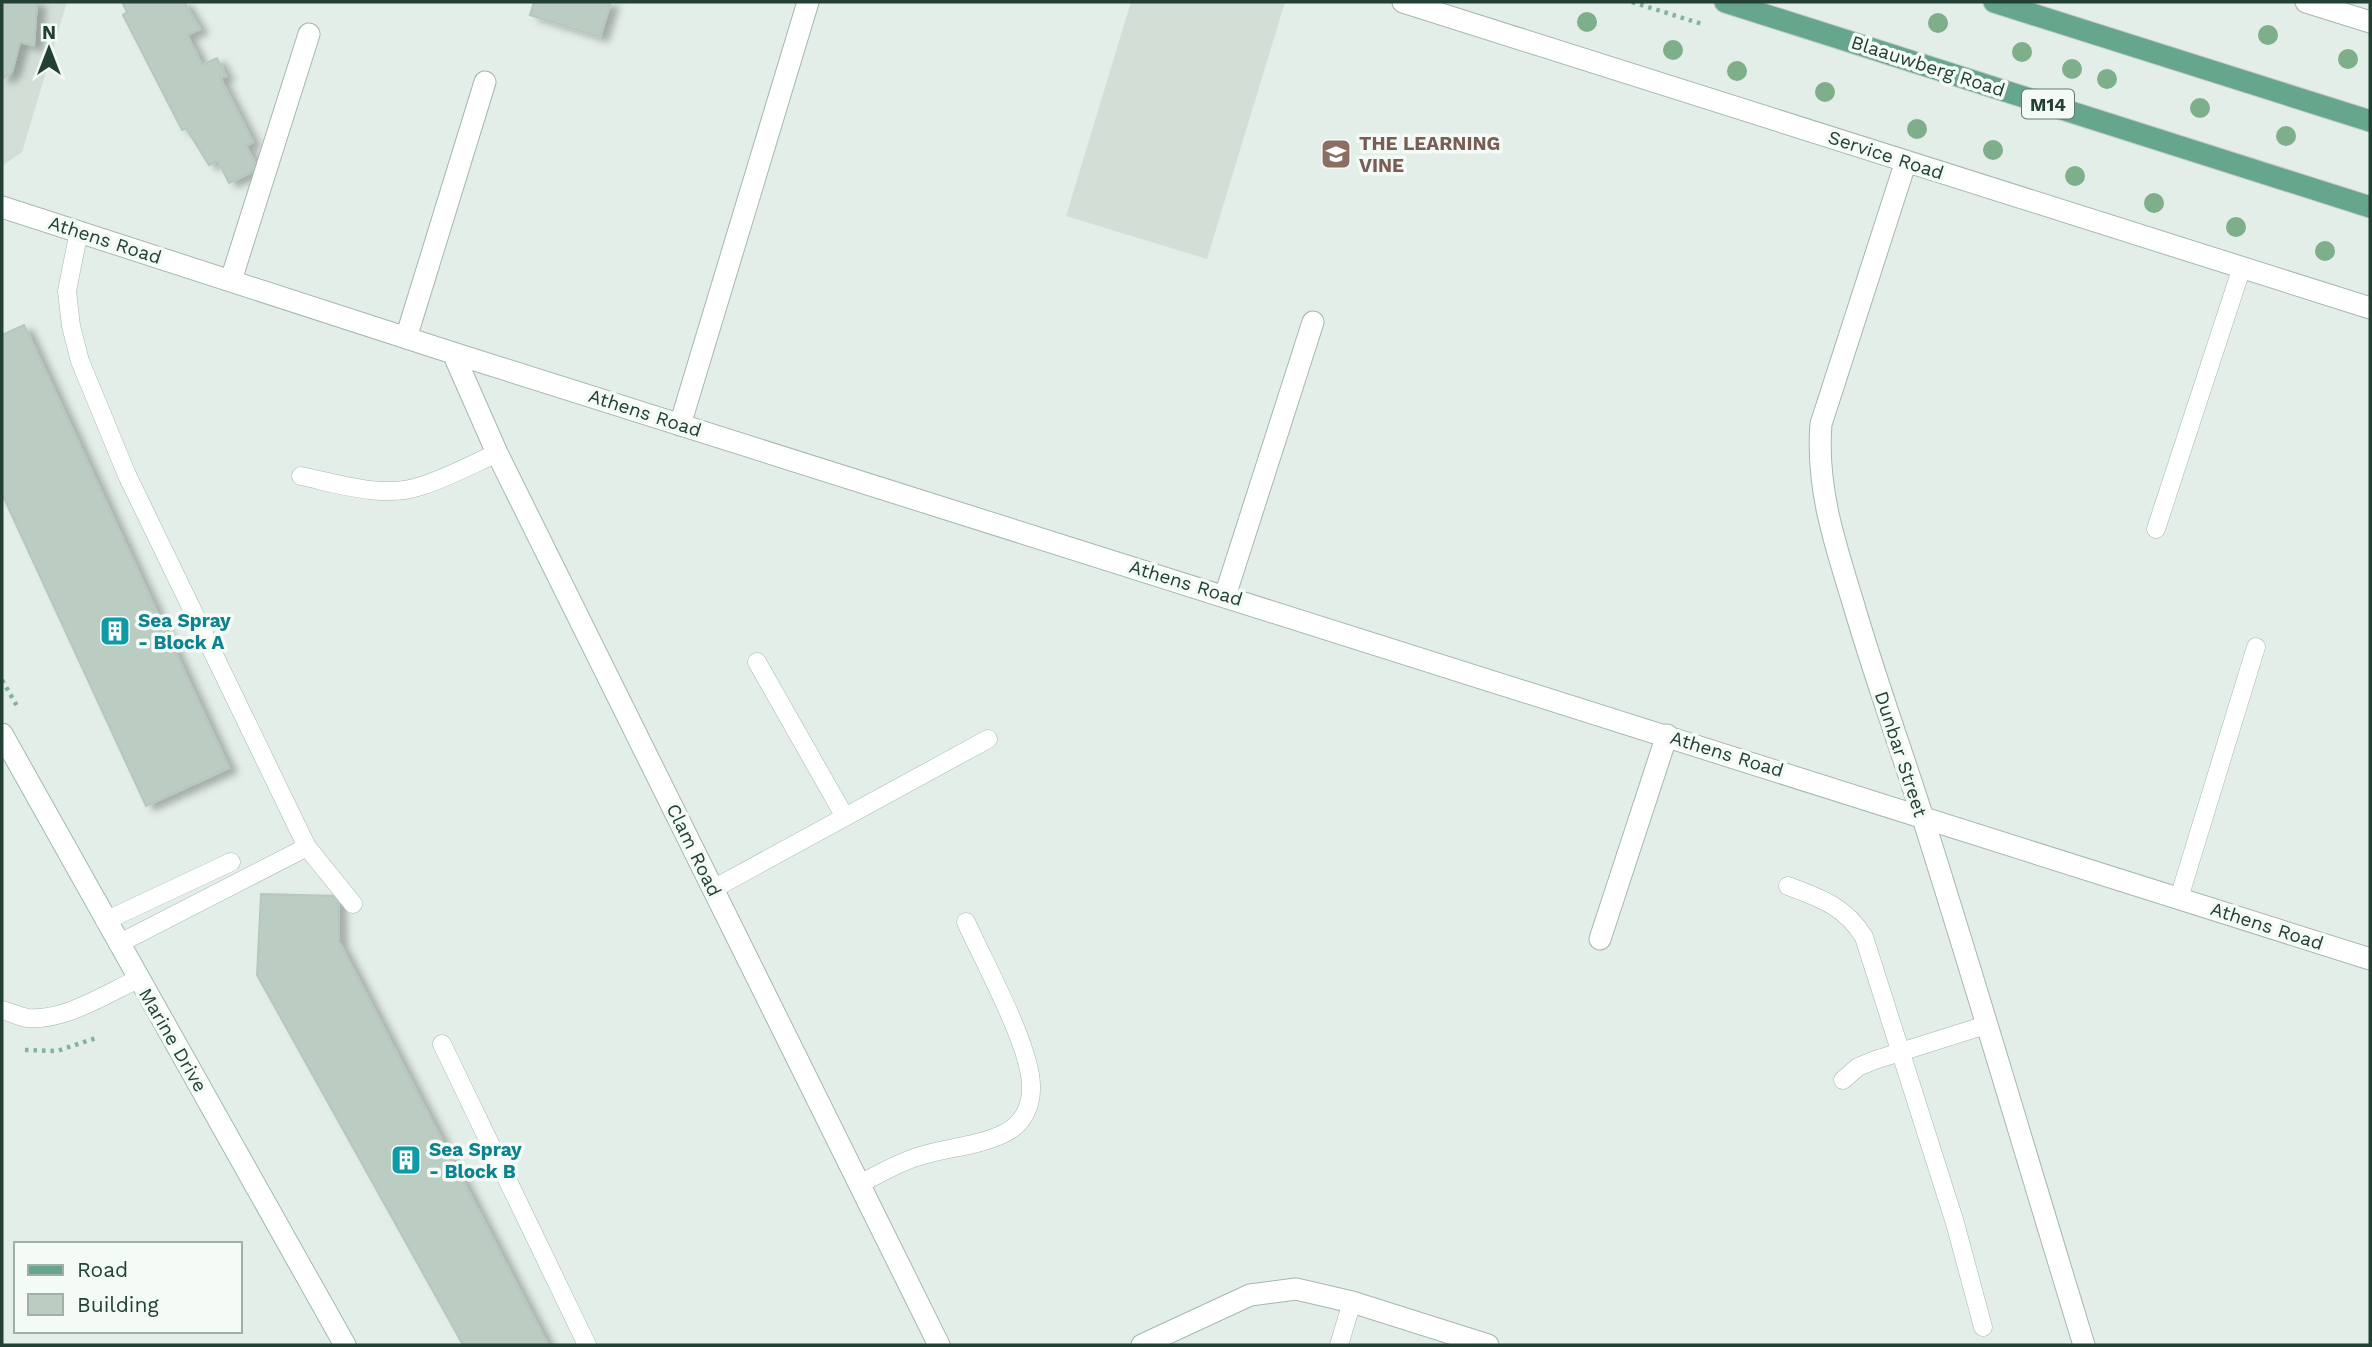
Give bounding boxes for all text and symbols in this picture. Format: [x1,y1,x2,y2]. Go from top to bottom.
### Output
north arrow [14,14,84,84]
text: N [42,21,56,44]
street label: Blaauwberg Road [1848,30,2008,102]
road number: M14 [2022,90,2074,119]
street label: Service Road [1825,125,1947,185]
place label: THE LEARNING VINE [1359,132,1500,177]
school or university icon: THE LEARNING VINE [1319,137,1353,171]
street label: Athens Road [46,211,164,269]
street label: Athens Road [586,384,704,442]
street label: Athens Road [1127,555,1245,611]
place label: Sea Spray - Block A [138,609,231,654]
building icon: Sea Spray - Block A [98,614,132,648]
street label: Dunbar Street [1870,688,1932,820]
street label: Athens Road [1668,726,1786,782]
street label: Clam Road [662,800,726,900]
street label: Athens Road [2208,897,2326,955]
street label: Marine Drive [134,984,212,1096]
place label: Sea Spray - Block B [429,1138,522,1183]
building icon: Sea Spray - Block B [389,1143,423,1177]
legend [14,1242,242,1333]
text: Road [77,1257,128,1282]
text: Building [77,1292,159,1317]

